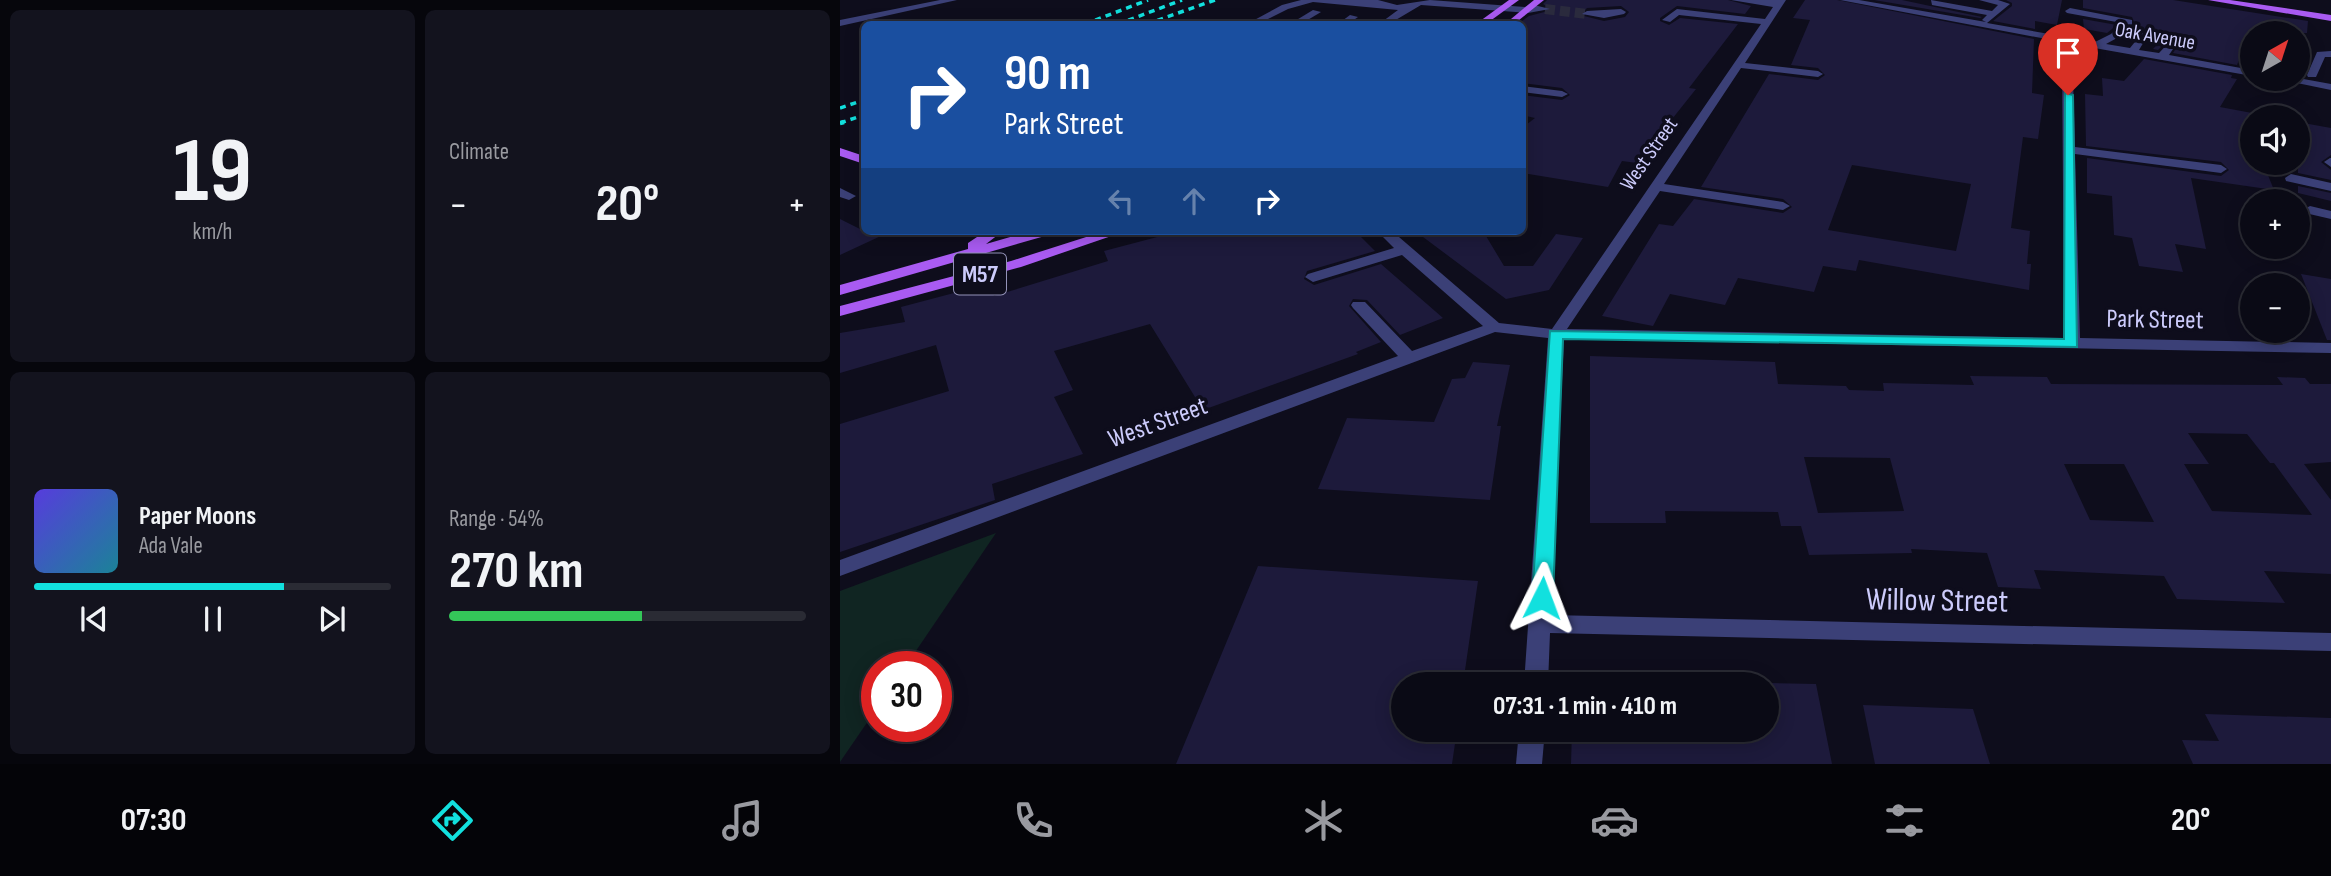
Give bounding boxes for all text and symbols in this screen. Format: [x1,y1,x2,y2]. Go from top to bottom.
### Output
street label: Oak Avenue [2113,17,2197,55]
north arrow [2240,21,2310,91]
map controls [2240,21,2310,343]
pin [2038,23,2098,95]
icon: arrive [2049,34,2087,72]
text: 90 m [1004,45,1091,104]
icon: right [889,49,980,140]
text: Park Street [1004,105,1123,144]
button: sound [2240,105,2310,175]
street label: West Street [1615,113,1683,195]
text: 19 [173,118,252,227]
text: Climate [449,138,509,166]
text: 20° [596,173,659,236]
icon: left [1102,182,1140,220]
icon: ahead [1175,182,1213,220]
icon: right [1248,182,1286,220]
text: − [449,183,468,228]
text: + [787,183,806,228]
button: + [2240,189,2310,259]
text: km/h [193,218,232,246]
road number: M57 [954,254,1006,295]
button: − [2240,273,2310,343]
street label: Park Street [2106,304,2204,336]
street label: West Street [1104,391,1212,455]
text: Paper Moons [139,501,256,532]
text: Range · 54% [449,505,544,533]
text: Ada Vale [139,532,203,560]
text: 270 km [449,540,584,603]
position arrow [1505,561,1579,635]
street label: Willow Street [1865,580,2009,622]
icon: previous [75,600,113,638]
icon: pause [194,600,232,638]
icon: next [313,600,351,638]
speed limit sign: 30 [861,651,952,742]
text: 07:31 · 1 min · 410 m [1493,691,1677,722]
icon: directions [428,796,477,845]
icon: music [718,796,767,845]
icon: phone [1009,796,1058,845]
icon: climate [1299,796,1348,845]
icon: car [1590,796,1639,845]
icon: filters [1880,796,1929,845]
text: 07:30 [121,801,186,840]
text: 20° [2171,801,2210,840]

